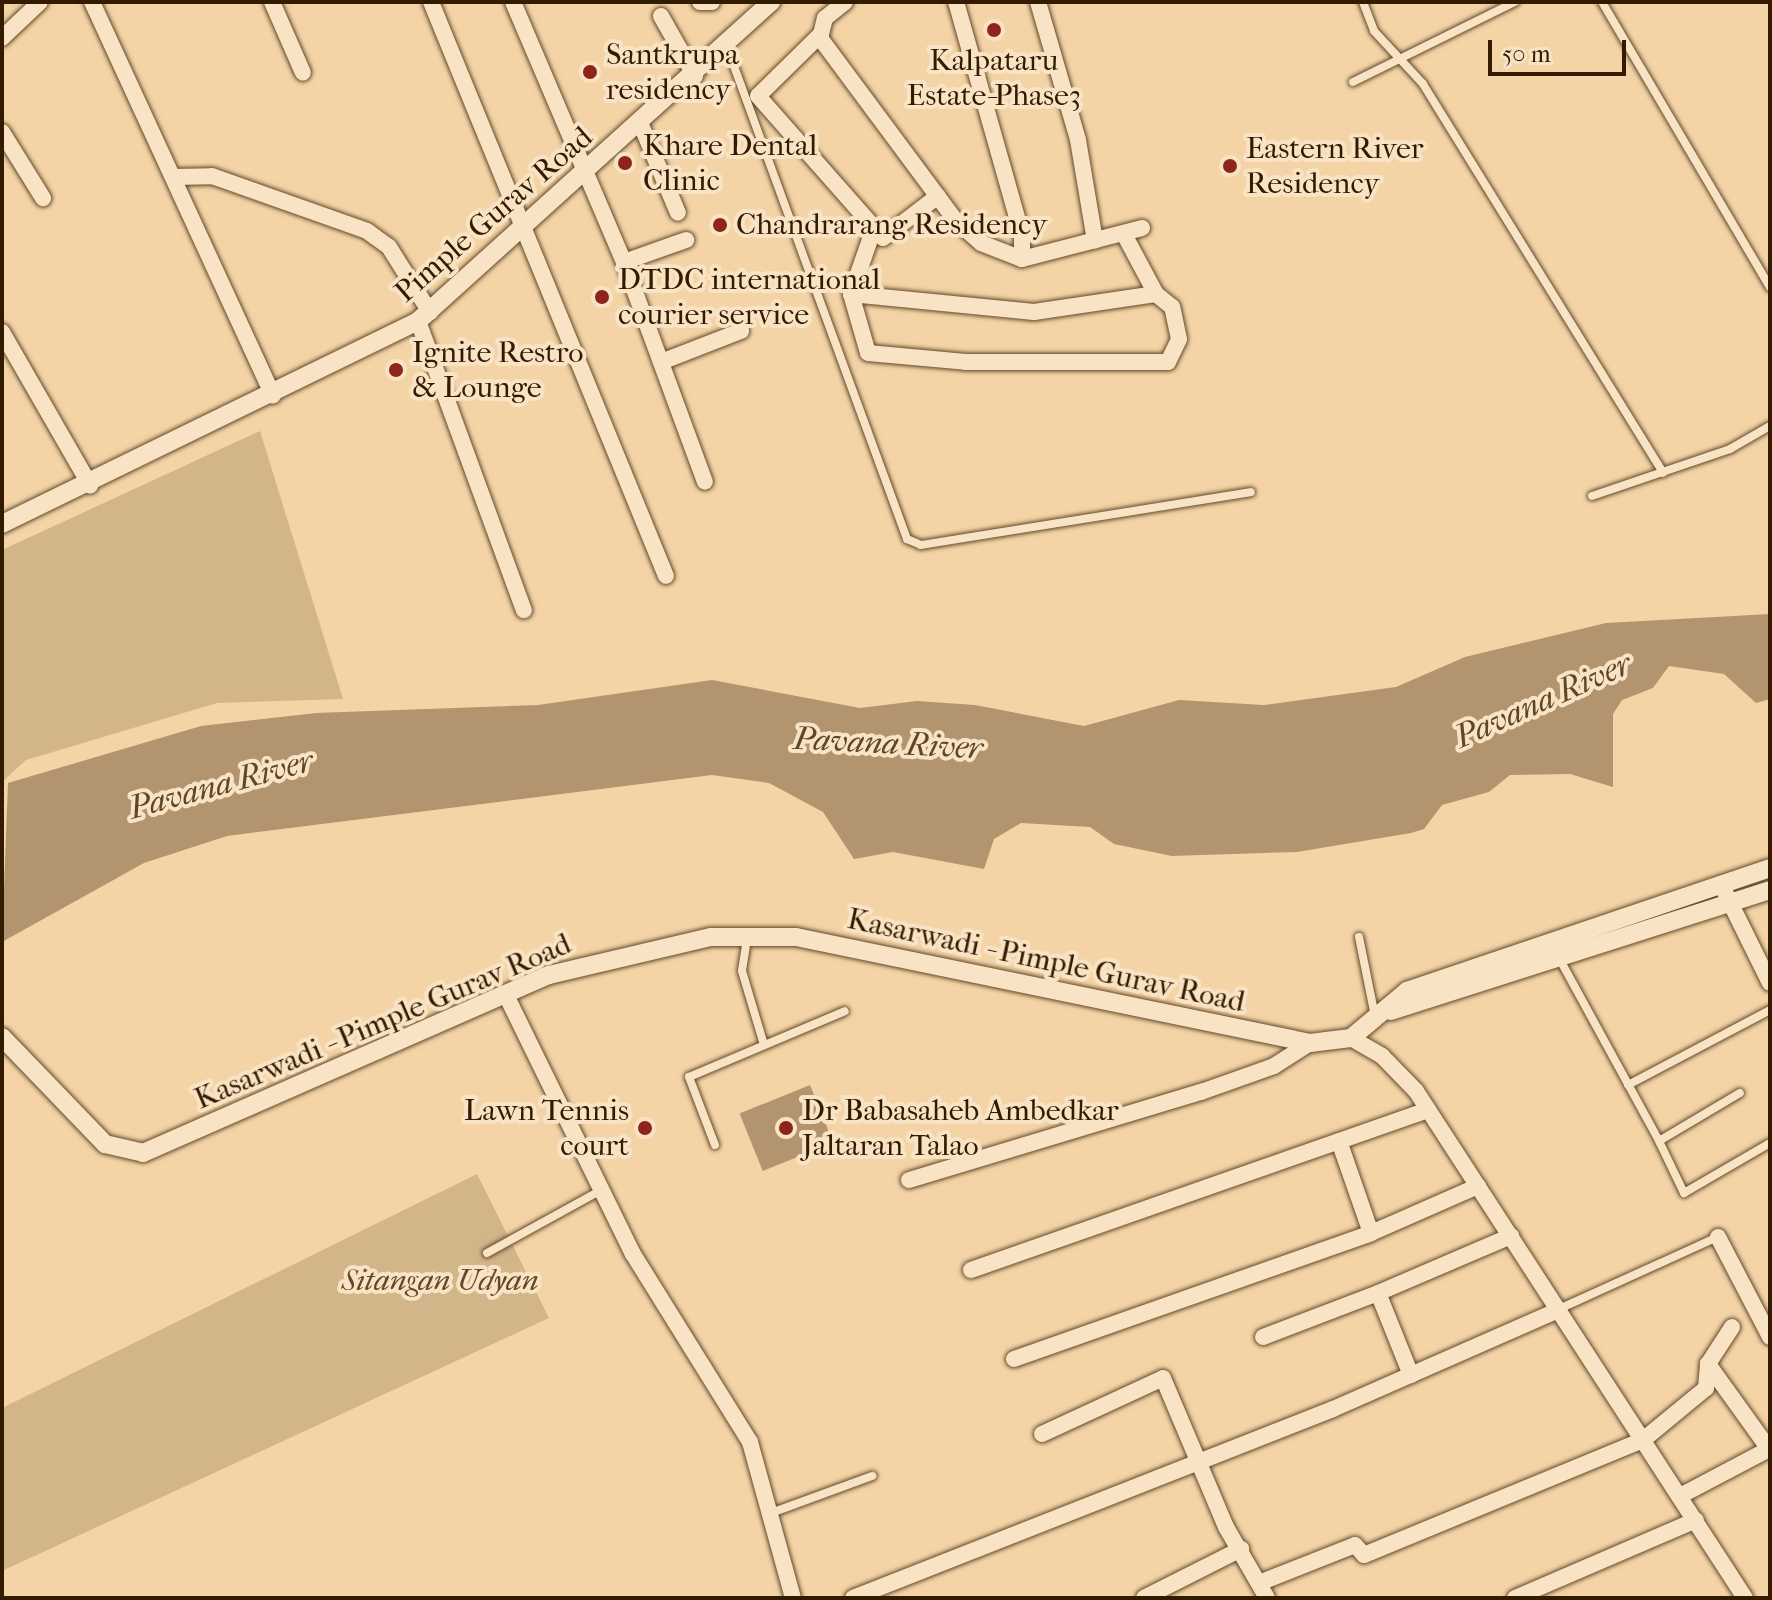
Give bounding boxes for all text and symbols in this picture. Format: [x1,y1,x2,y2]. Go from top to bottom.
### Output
marker: Kalpataru Estate-Phase3 [985,21,1003,39]
scale bar [1492,24,1630,74]
place label: Santkrupa residency [606,37,739,108]
text: 50 m [1502,40,1551,68]
place label: Kalpataru Estate-Phase3 [907,43,1081,114]
marker: Santkrupa residency [581,63,599,81]
street label: Pimple Gurav Road [388,119,600,311]
place label: Khare Dental Clinic [643,128,817,198]
place label: Eastern River Residency [1246,131,1424,202]
marker: Khare Dental Clinic [614,152,636,174]
marker: Eastern River Residency [1221,157,1239,175]
place label: Chandrarang Residency [736,207,1047,243]
marker: Chandrarang Residency [711,216,729,234]
place label: DTDC international courier service [618,262,880,332]
marker: DTDC international courier service [593,288,611,306]
place label: Ignite Restro & Lounge [412,335,584,406]
marker: Ignite Restro & Lounge [387,361,405,379]
water label: Pavana River [1449,645,1637,757]
water label: Pavana River [793,720,983,768]
water label: Pavana River [125,742,317,828]
street label: Kasarwadi - Pimple Gurav Road [844,901,1248,1021]
street label: Kasarwadi - Pimple Gurav Road [189,926,577,1118]
place label: Lawn Tennis court [464,1093,629,1164]
place label: Dr Babasaheb Ambedkar Jaltaran Talao [802,1093,1119,1164]
marker: Lawn Tennis court [636,1119,654,1137]
marker: Dr Babasaheb Ambedkar Jaltaran Talao [777,1119,795,1137]
park label: Sitangan Udyan [341,1263,539,1299]

